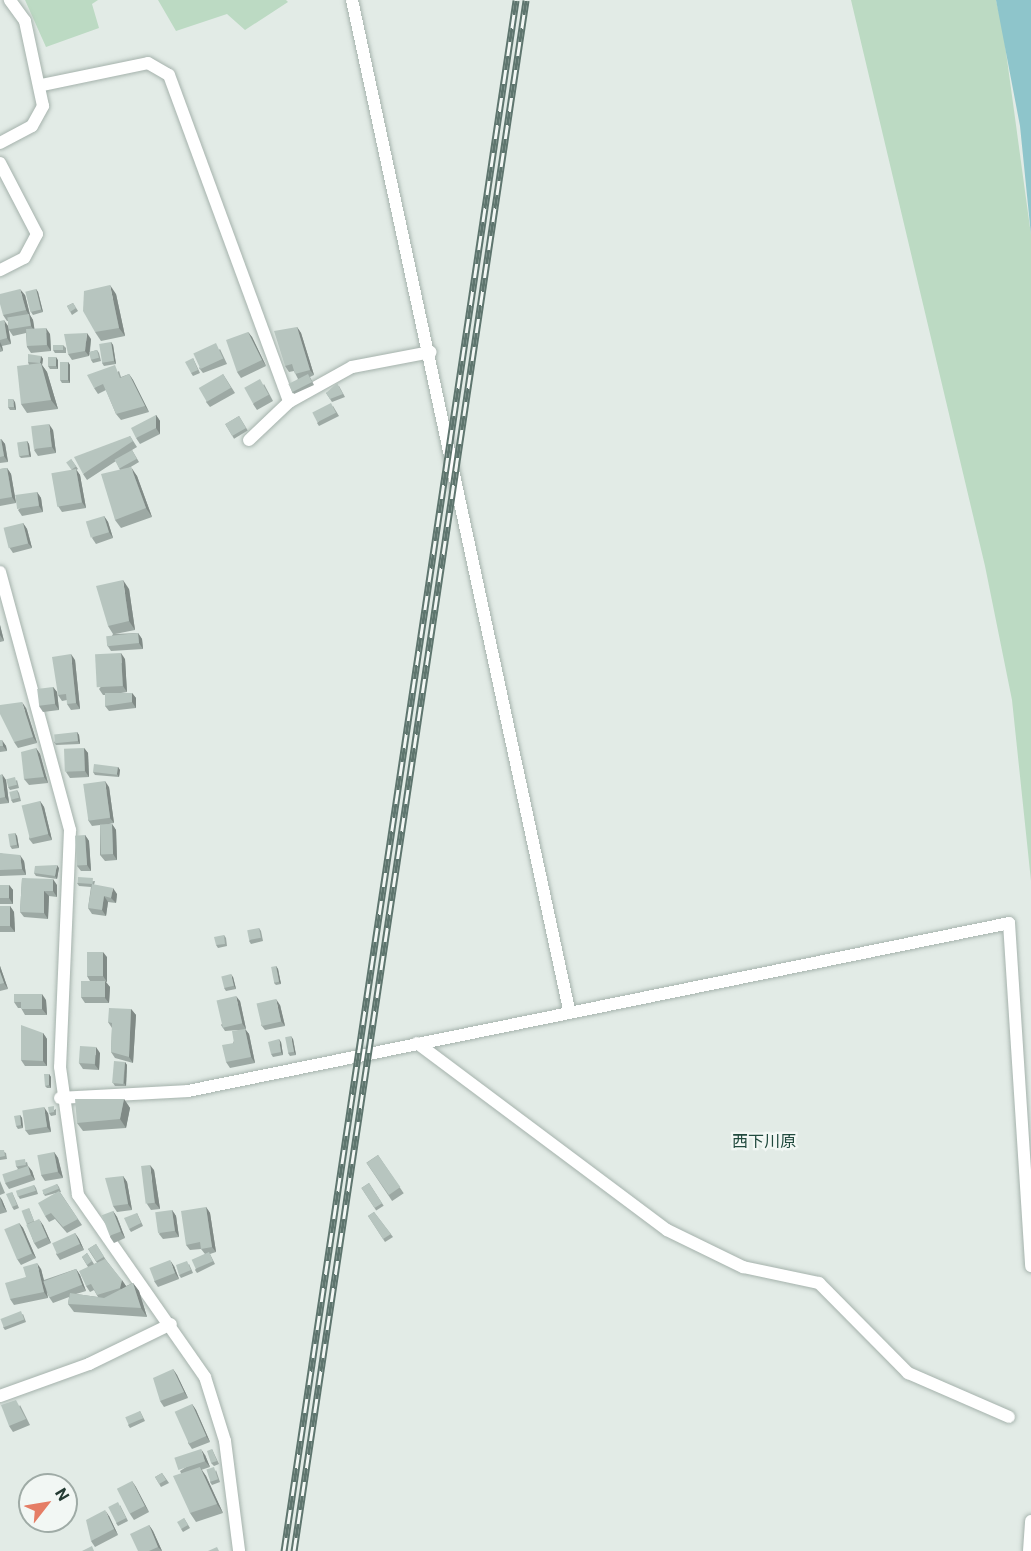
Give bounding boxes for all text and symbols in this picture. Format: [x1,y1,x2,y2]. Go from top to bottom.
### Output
district label: 西下川原 [732,1132,796,1152]
north arrow [18,1473,78,1533]
text: N [51,1485,73,1504]

